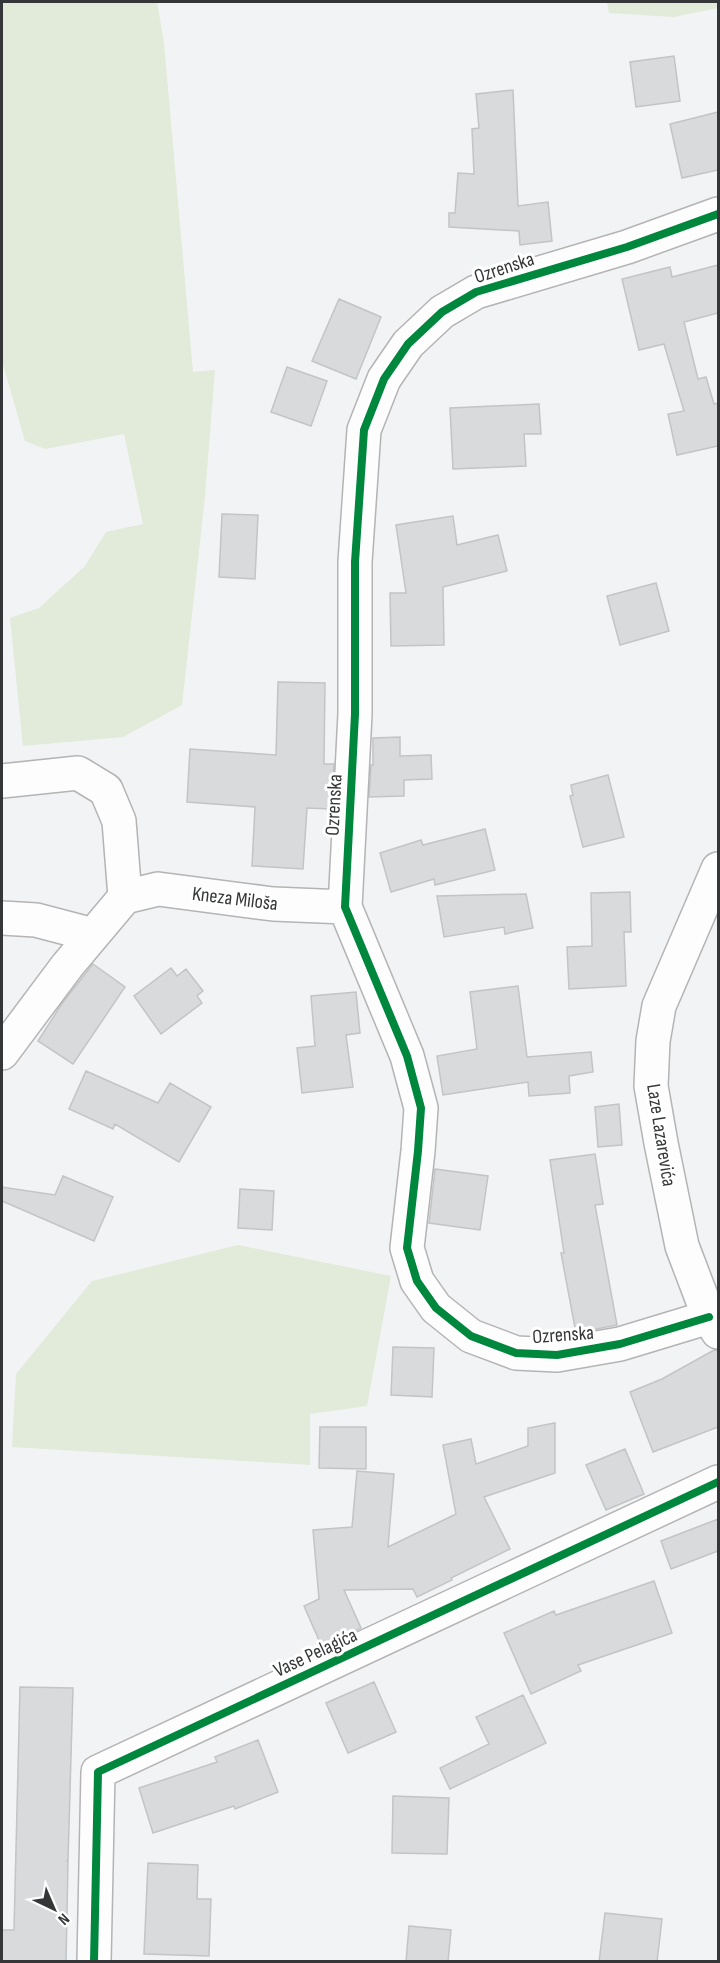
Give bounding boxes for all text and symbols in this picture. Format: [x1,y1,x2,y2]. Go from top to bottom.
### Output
street label: Ozrenska [471,247,537,289]
street label: Ozrenska [320,774,348,836]
street label: Kneza Miloša [191,882,279,916]
street label: Laze Lazarevića [641,1082,681,1188]
street label: Ozrenska [532,1321,595,1349]
street label: Vase Pelagića [270,1623,361,1683]
north arrow [24,1879,84,1939]
text: N [54,1909,73,1929]

